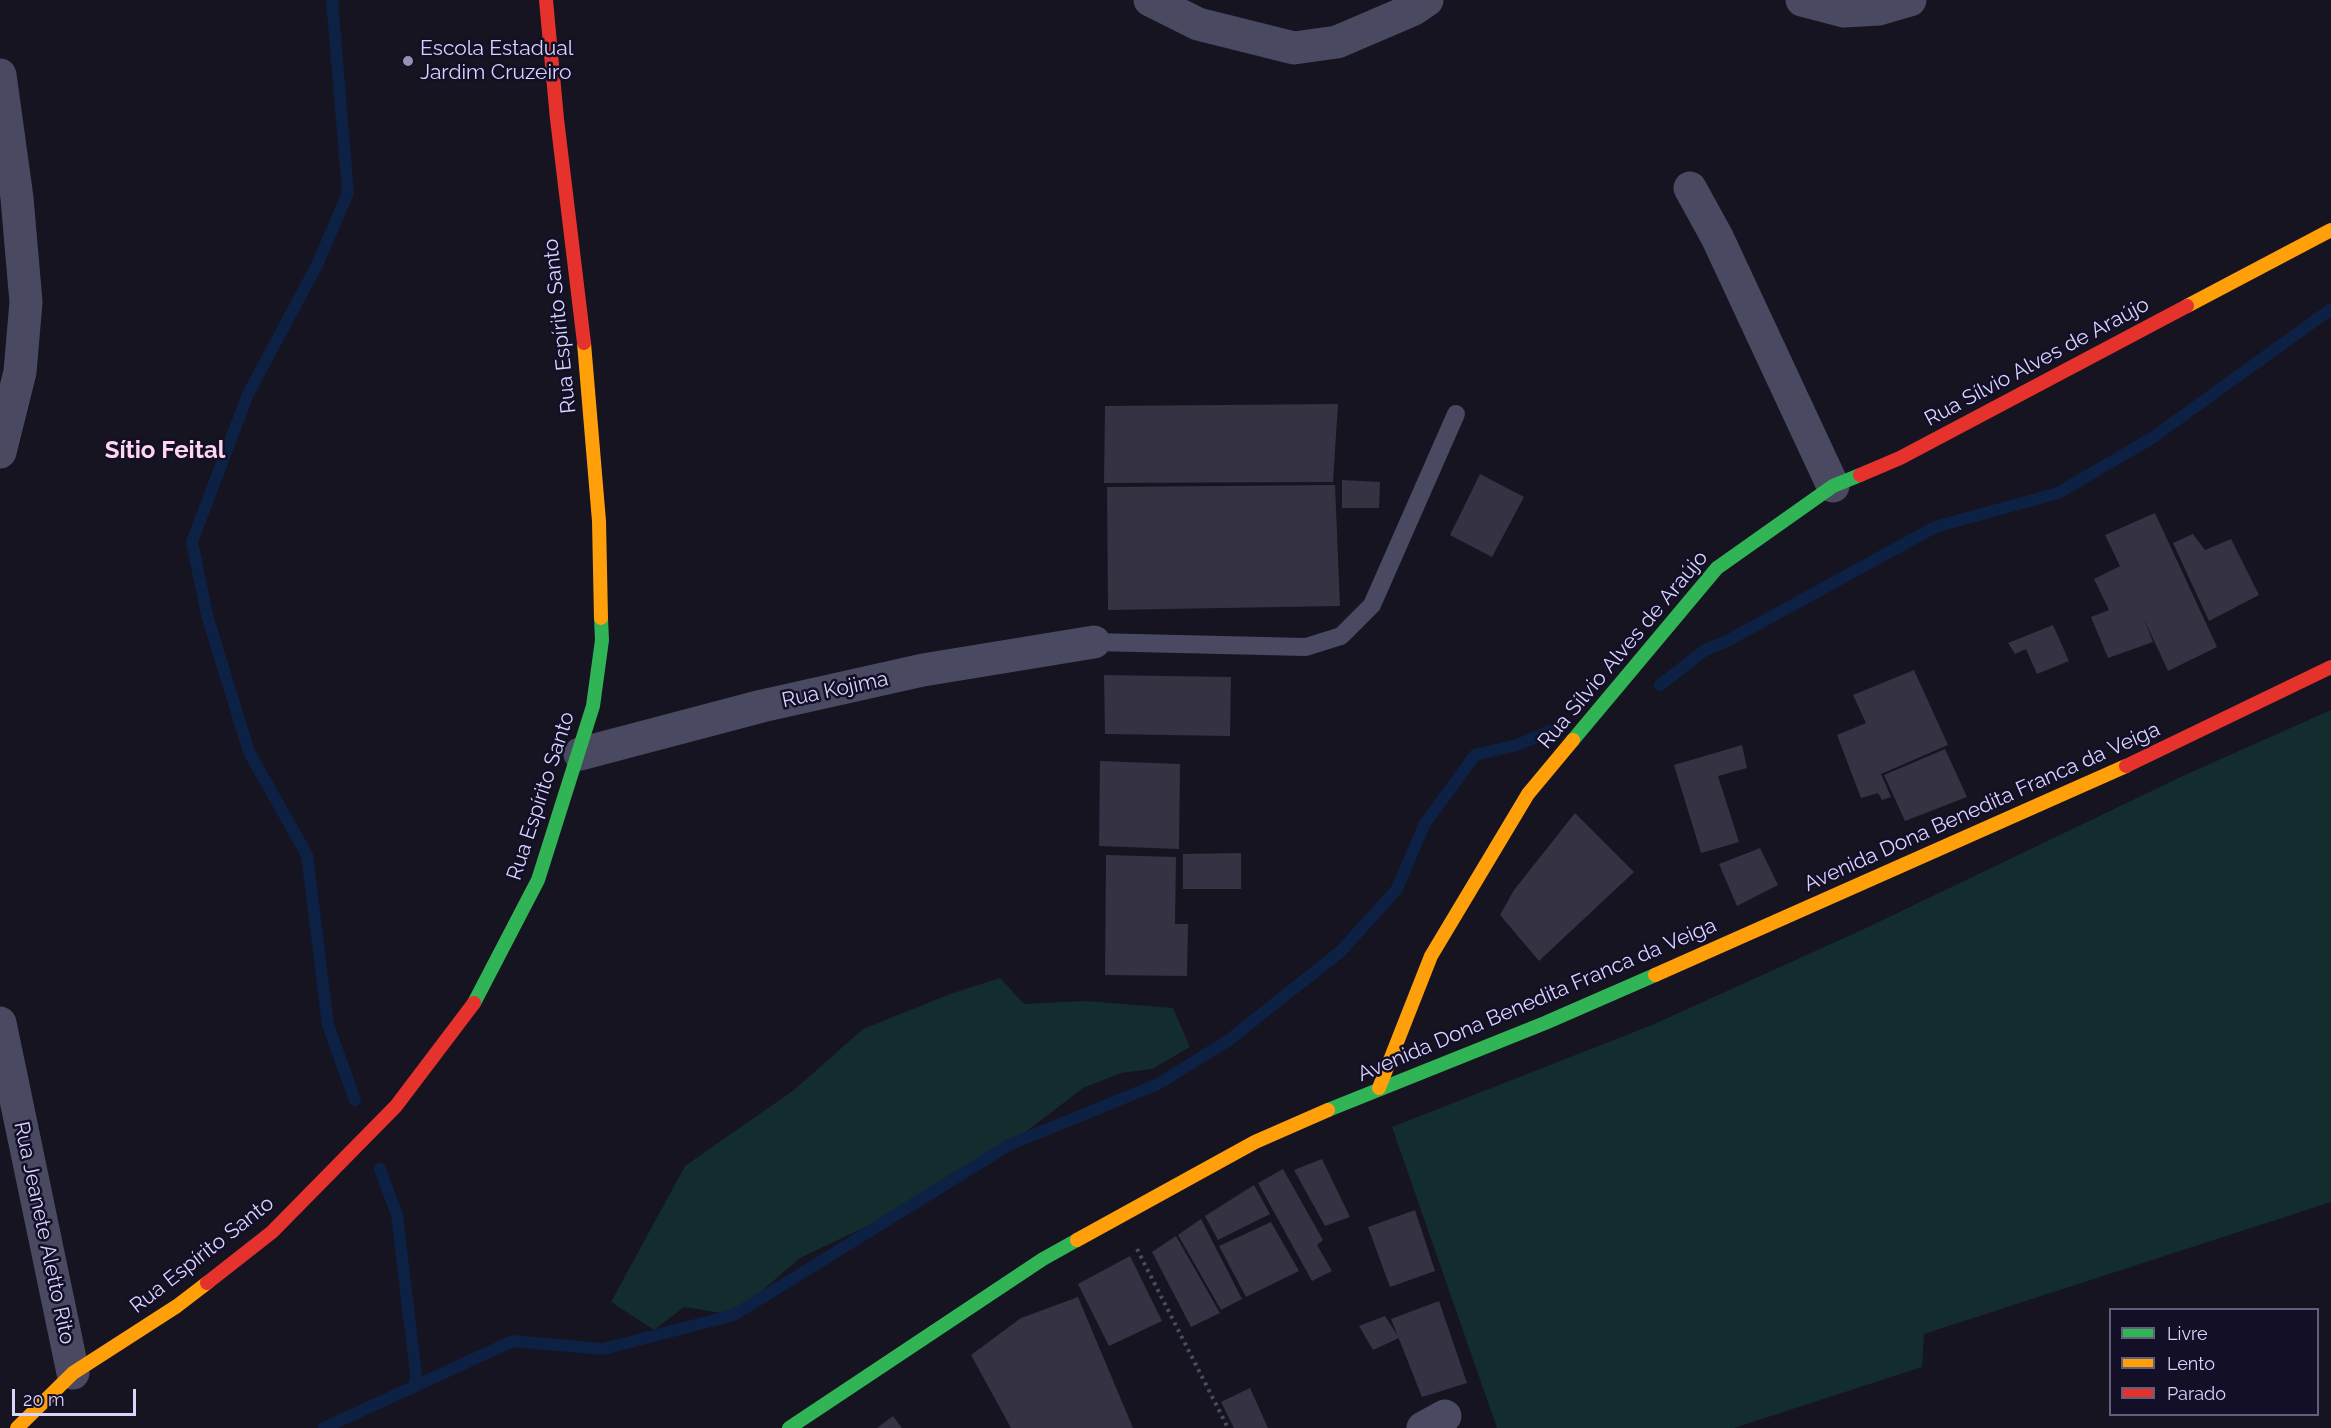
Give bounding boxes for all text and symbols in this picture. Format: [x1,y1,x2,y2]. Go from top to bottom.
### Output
place label: Escola Estadual Jardim Cruzeiro [420,36,573,86]
marker: Escola Estadual Jardim Cruzeiro [401,54,415,68]
street label: Rua Espírito Santo [538,237,582,415]
street label: Rua Sílvio Alves de Araújo [1920,292,2154,432]
district label: Sítio Feital [105,437,225,465]
street label: Rua Sílvio Alves de Araújo [1533,546,1713,754]
street label: Rua Kojima [779,666,891,714]
street label: Rua Espírito Santo [502,709,580,883]
street label: Avenida Dona Benedita Franca da Veiga [1800,717,2164,897]
street label: Avenida Dona Benedita Franca da Veiga [1354,913,1720,1087]
street label: Rua Jeanete Aletto Rito [8,1119,80,1347]
street label: Rua Espírito Santo [125,1191,279,1319]
legend [2109,1308,2319,1416]
text: Livre [2167,1323,2208,1344]
text: Lento [2167,1353,2215,1374]
scale bar [15,1377,140,1415]
text: Parado [2167,1383,2226,1404]
text: 20 m [23,1389,65,1410]

